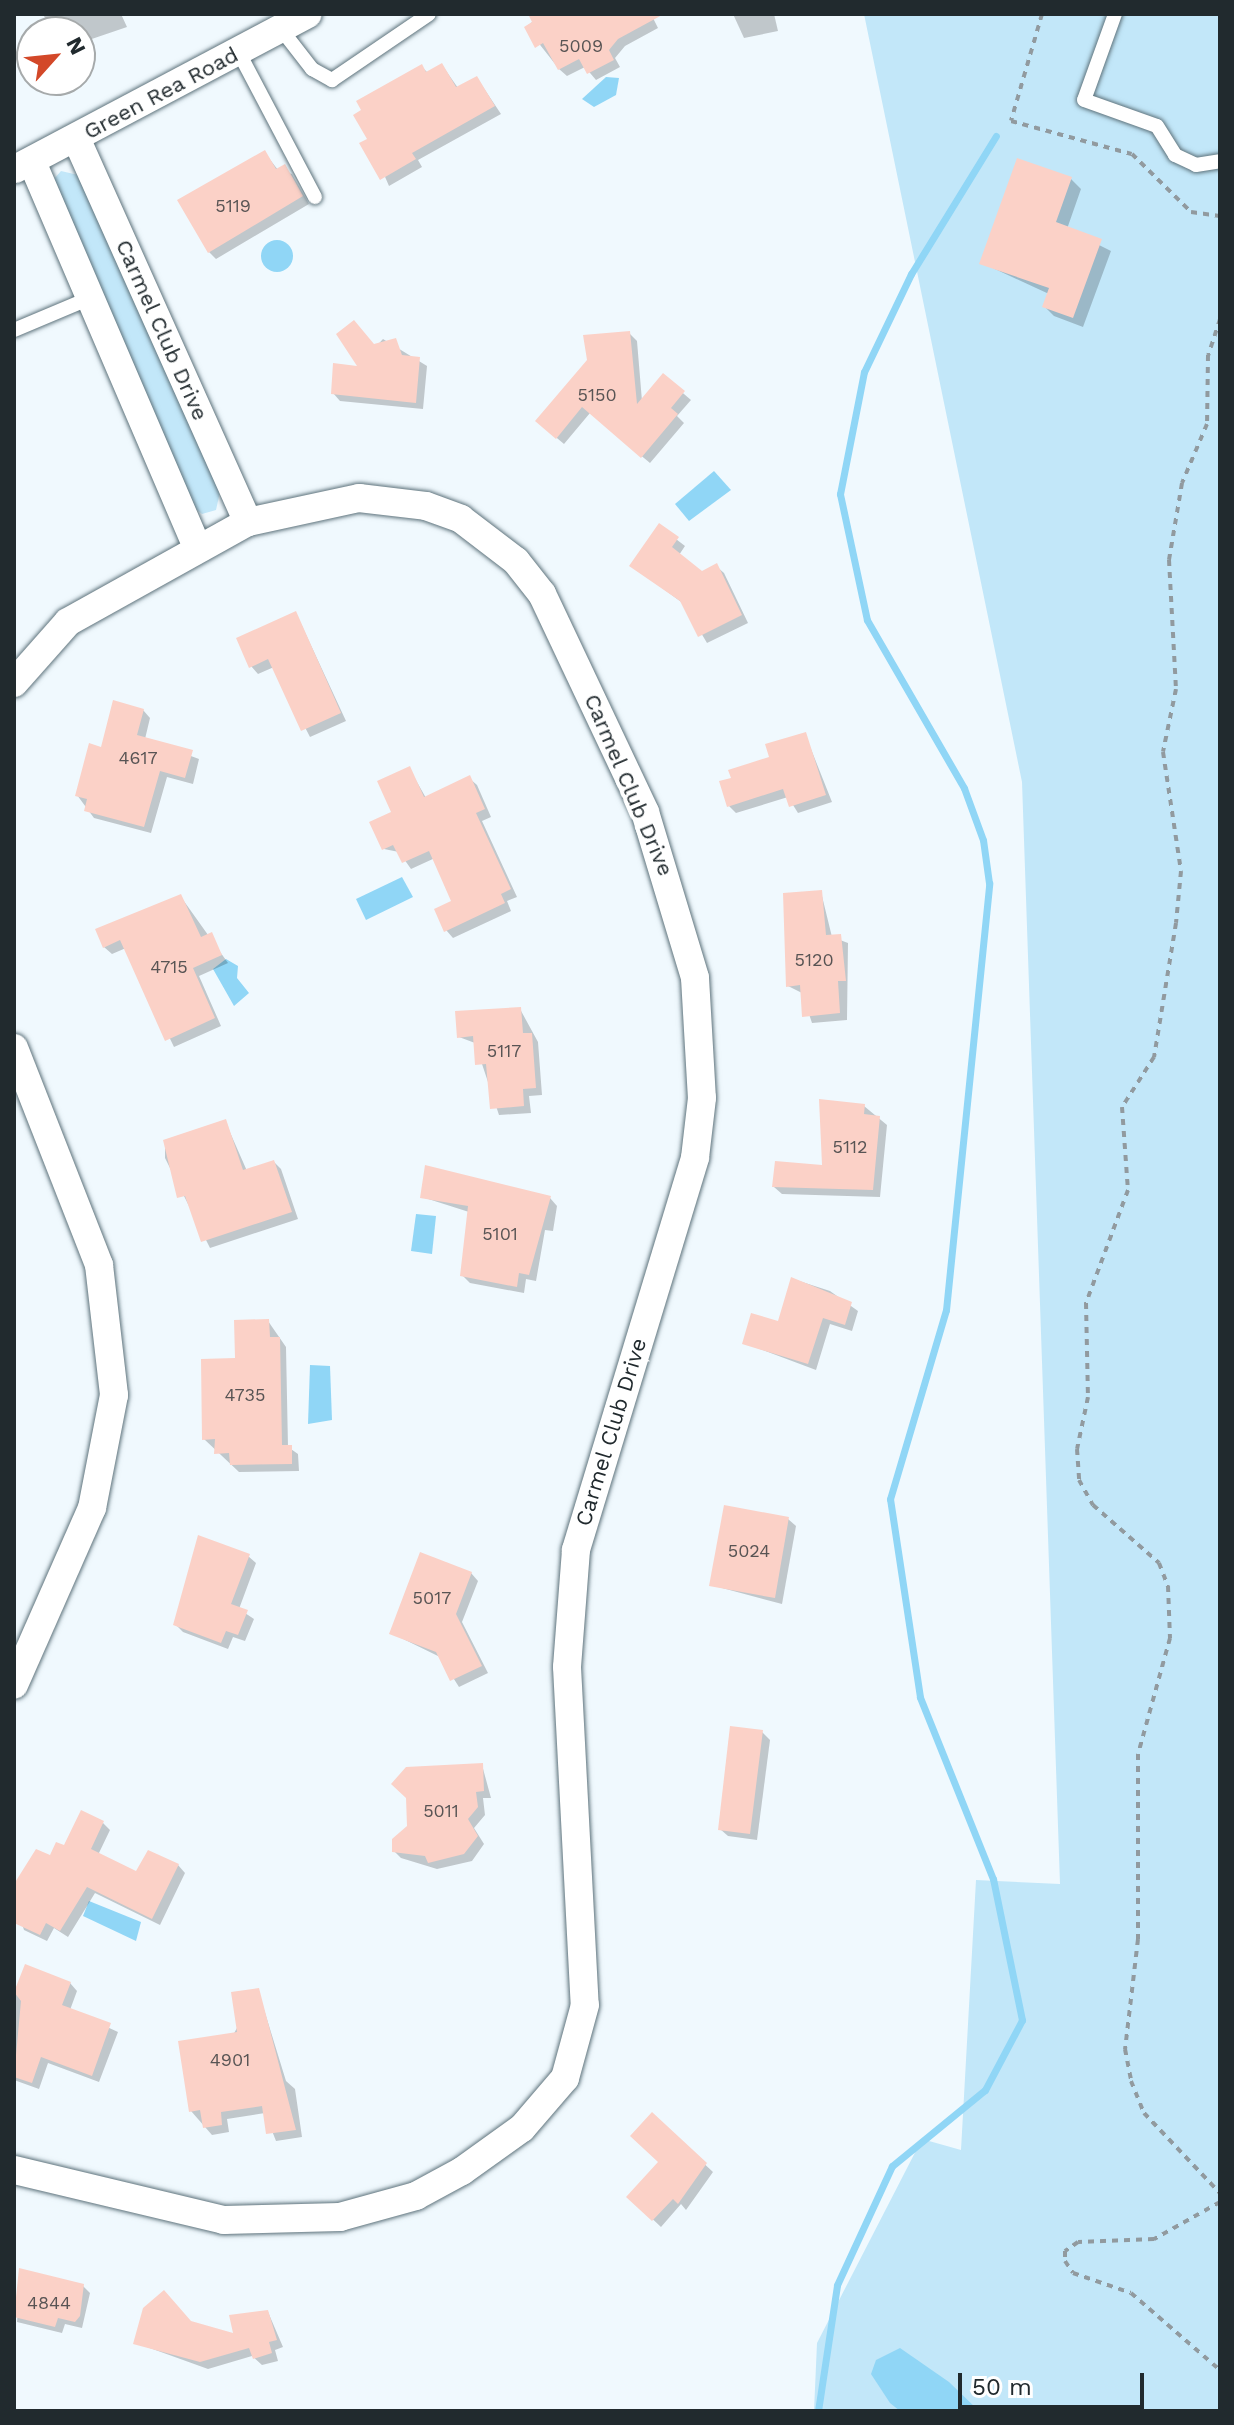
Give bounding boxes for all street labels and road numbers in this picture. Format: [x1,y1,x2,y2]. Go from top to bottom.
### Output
street label: Green Rea Road [79,41,243,145]
street label: Carmel Club Drive [110,235,214,425]
street label: Carmel Club Drive [579,690,679,880]
street label: Carmel Club Drive [570,1335,652,1529]

